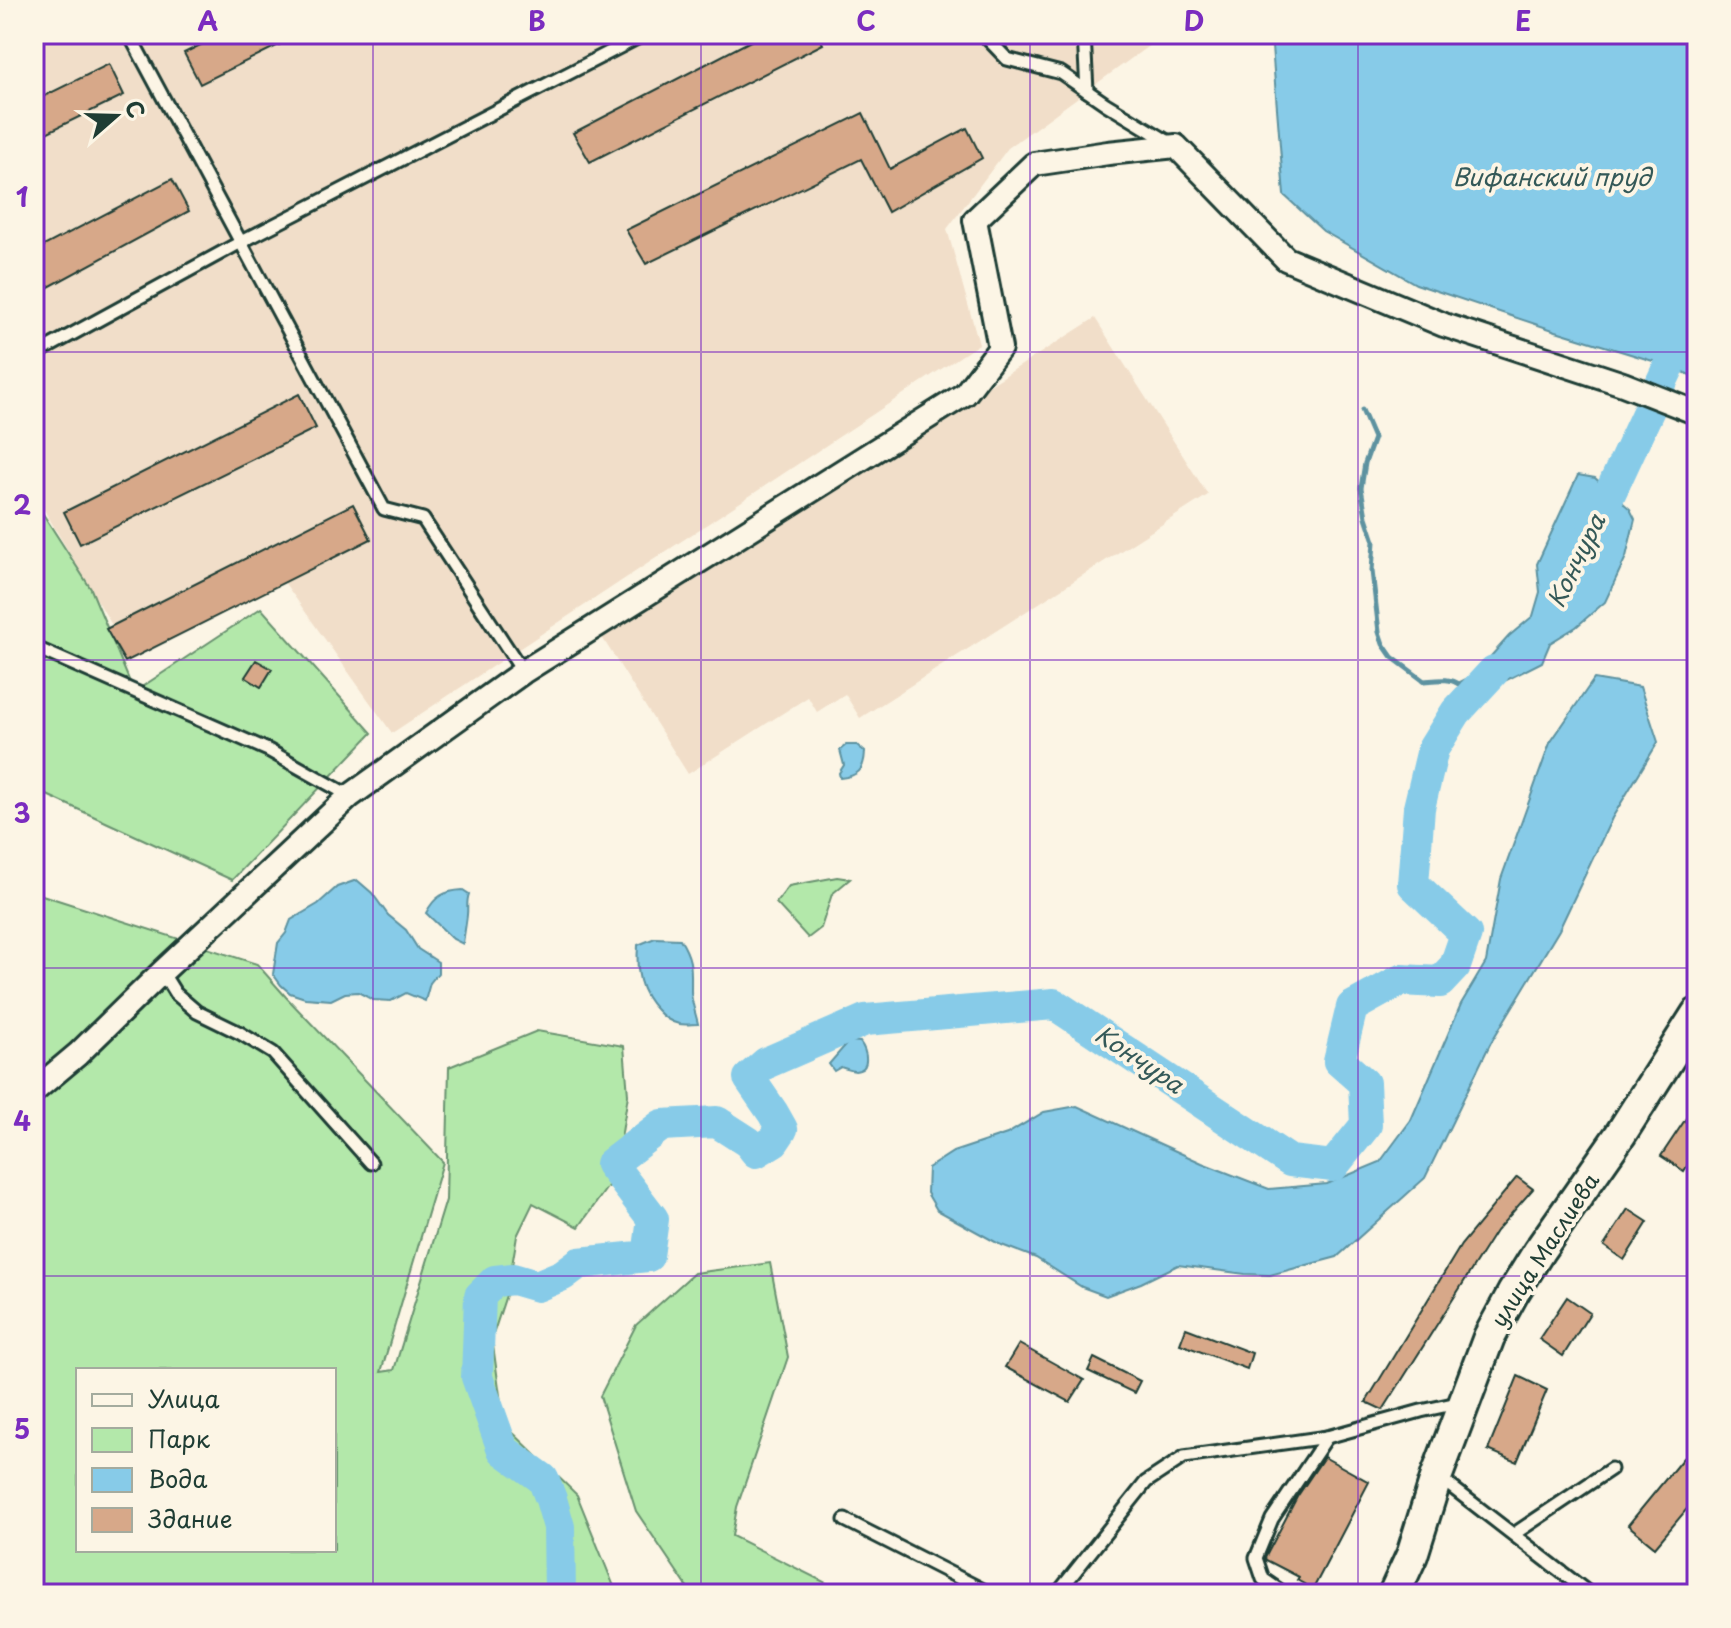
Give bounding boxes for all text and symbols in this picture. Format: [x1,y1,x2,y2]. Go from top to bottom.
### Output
text: A [198,1,218,40]
text: B [528,1,546,40]
text: C [856,1,876,40]
text: D [1184,1,1204,40]
text: E [1515,1,1531,40]
north arrow [76,76,156,156]
text: С [118,95,155,122]
water label: Вифанский пруд [1453,158,1653,194]
text: 1 [16,177,28,216]
text: 2 [13,485,31,524]
water label: Кончура [1537,506,1614,613]
text: 3 [13,793,31,832]
water label: Кончура [1089,1015,1193,1102]
text: 4 [13,1101,31,1140]
street label: улица Маслиева [1481,1165,1606,1333]
legend [76,1368,336,1552]
text: Улица [148,1380,220,1416]
text: 5 [14,1409,30,1448]
text: Парк [148,1420,211,1456]
text: Вода [148,1460,207,1496]
text: Здание [148,1500,233,1536]

